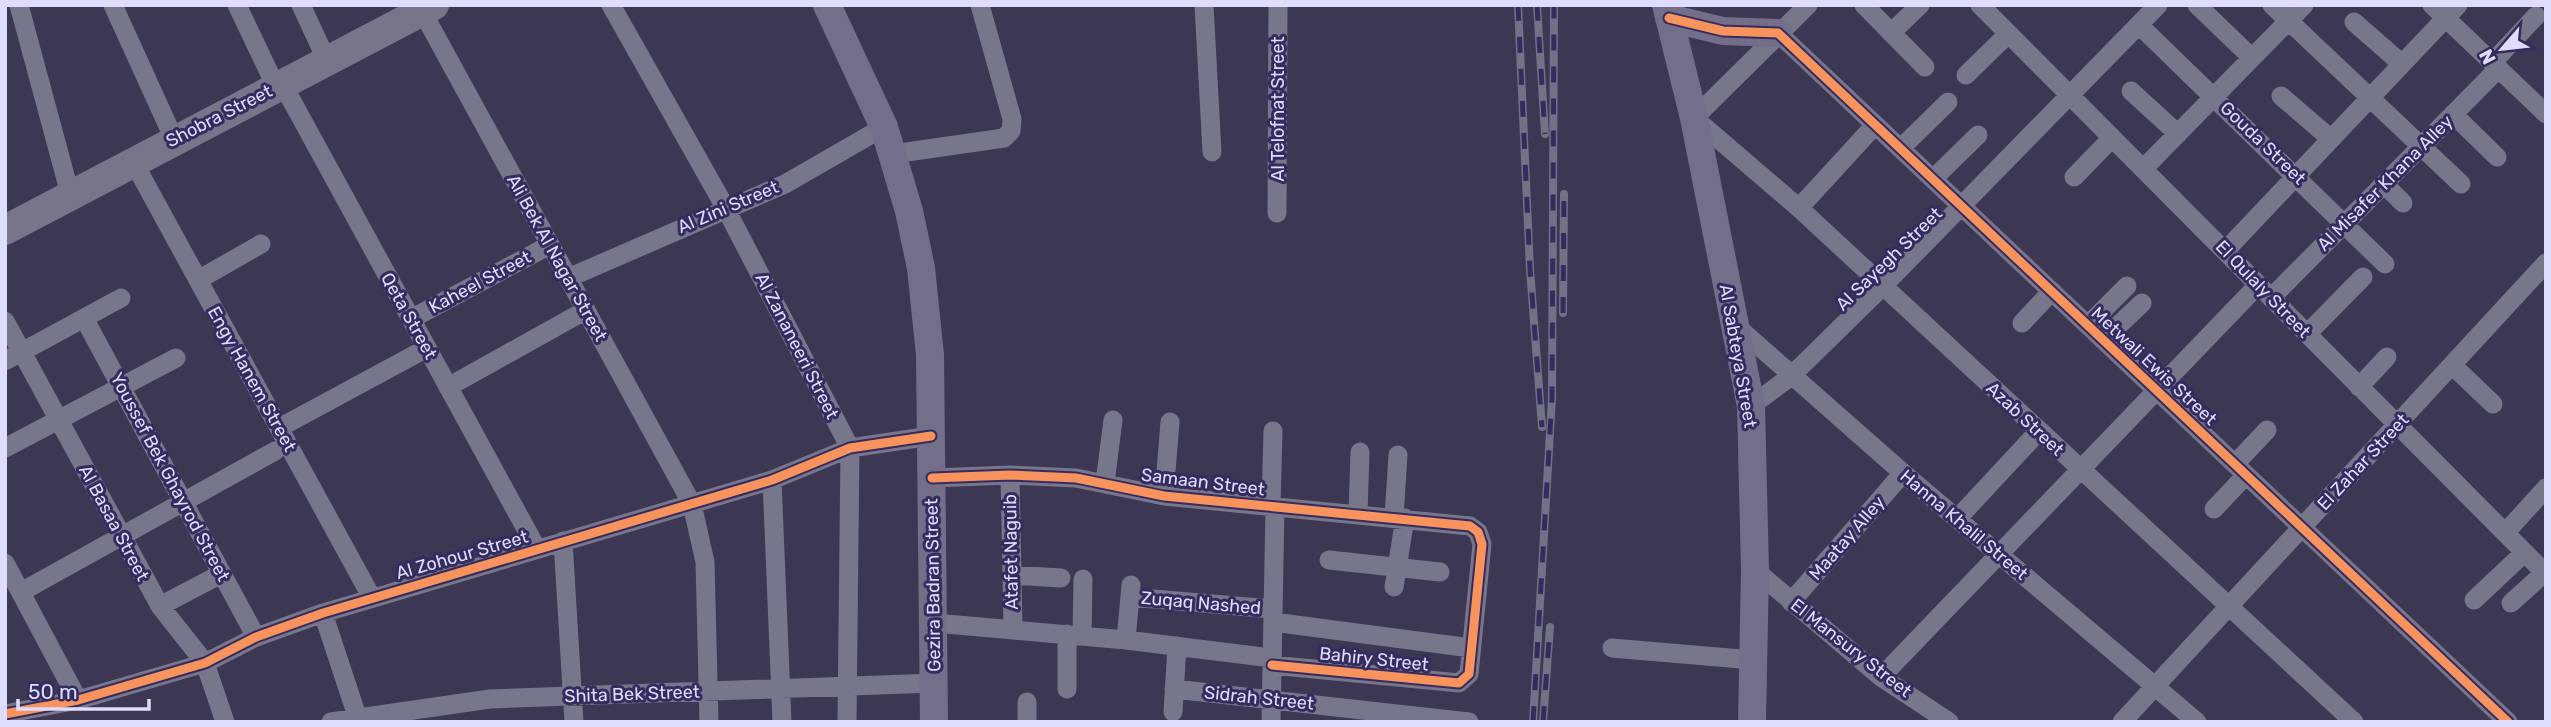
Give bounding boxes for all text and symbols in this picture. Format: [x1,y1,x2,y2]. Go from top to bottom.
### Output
north arrow [2467,14,2537,84]
street label: Al Telofnat Street [1267,37,1289,181]
text: N [2474,45,2501,68]
street label: Shobra Street [162,80,276,152]
street label: Gouda Street [2216,97,2310,189]
street label: Al Misafer Khana Alley [2312,110,2458,256]
street label: Ali Bek Al Nagar Street [502,171,612,345]
street label: Al Zini Street [674,176,782,238]
street label: Al Sayegh Street [1831,203,1947,315]
street label: El Qulaly Street [2211,236,2315,342]
street label: Kaheel Street [425,246,535,318]
street label: Qeta Street [376,269,442,363]
street label: Al Zananeeri Street [751,269,843,423]
street label: Al Sabteya Street [1715,283,1761,429]
street label: Metwali Ewis Street [2087,302,2221,430]
street label: Engy Hanem Street [203,303,301,455]
street label: Youssef Bek Ghayrod Street [106,369,234,585]
street label: Azab Street [1982,377,2068,461]
street label: El Zahar Street [2313,409,2413,515]
street label: Al Basaa Street [74,461,154,585]
street label: Samaan Street [1140,464,1266,500]
street label: Hanna Khalil Street [1896,465,2032,585]
street label: Maatay Alley [1804,491,1890,585]
street label: Atafet Naguib [999,494,1023,610]
street label: Gezira Badran Street [920,498,946,672]
street label: Al Zohour Street [393,526,531,584]
street label: Zuqaq Nashed [1140,587,1262,619]
street label: El Mansury Street [1786,594,1916,702]
street label: Bahiry Street [1318,642,1430,676]
scale bar [18,668,149,712]
text: 50 m [28,679,78,704]
street label: Shita Bek Street [564,681,700,707]
street label: Sidrah Street [1203,681,1315,715]

